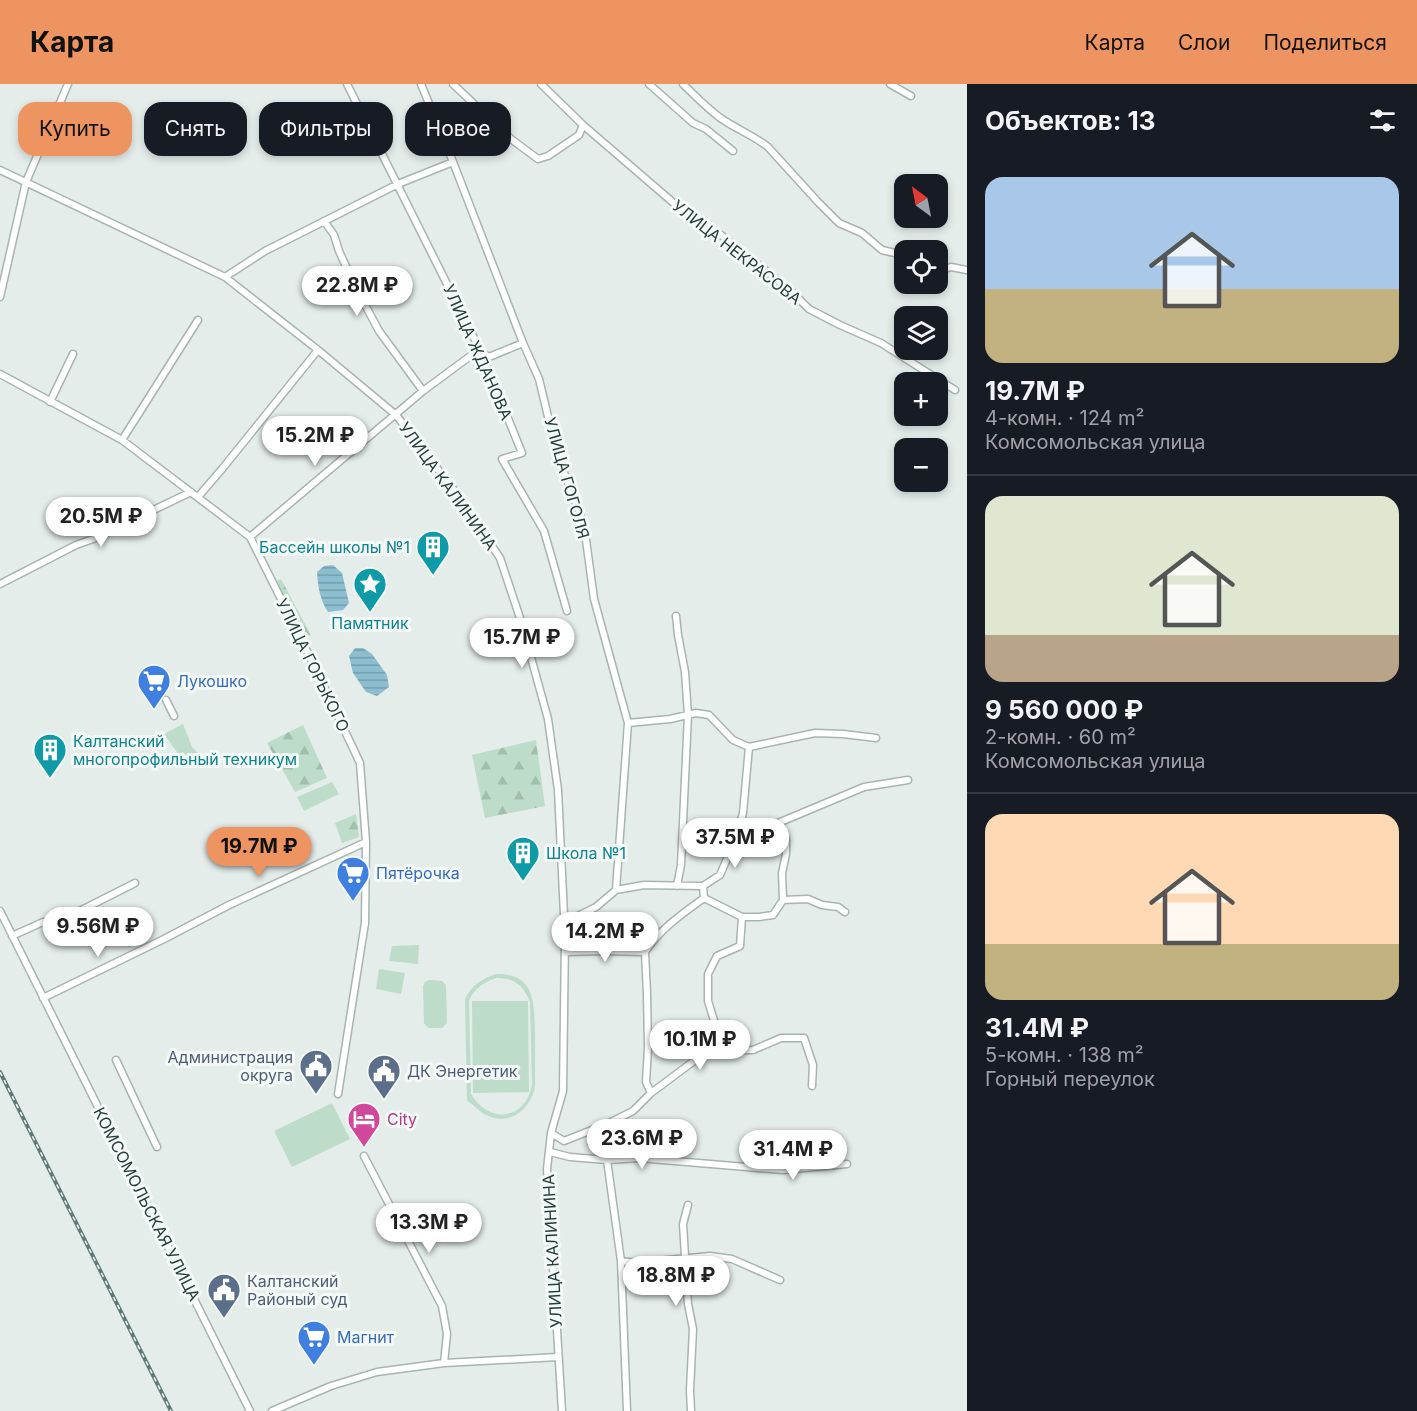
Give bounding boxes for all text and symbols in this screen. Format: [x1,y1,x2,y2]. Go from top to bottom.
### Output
text: Карта [30,25,114,59]
text: Карта [1085,30,1145,55]
text: Слои [1178,30,1230,55]
text: Поделиться [1263,30,1387,55]
chip: Купить [18,102,132,156]
chip: Снять [144,102,247,156]
chip: Фильтры [259,102,393,156]
chip: Новое [405,102,511,156]
icon: filters [1366,104,1399,137]
text: Объектов: 13 [985,105,1156,136]
north arrow [894,174,948,228]
map controls [894,174,948,492]
street label: УЛИЦА НЕКРАСОВА [668,195,806,309]
icon: home [1138,216,1246,324]
button: locate [894,240,948,294]
pin: 22.8M ₽ [302,266,412,317]
text: 22.8M ₽ [316,273,398,297]
street label: УЛИЦА ЖДАНОВА [439,281,517,423]
button: layers [894,306,948,360]
button: + [894,372,948,426]
text: 19.7M ₽ [985,375,1085,406]
text: 4-комн. · 124 m² [985,406,1144,430]
street label: УЛИЦА ГОГОЛЯ [540,415,594,541]
pin: 15.2M ₽ [260,416,370,467]
street label: УЛИЦА КАЛИНИНА [395,418,501,554]
text: 15.2M ₽ [276,423,354,447]
text: Комсомольская улица [985,430,1206,454]
button: − [894,438,948,492]
pin: 20.5M ₽ [46,497,156,548]
text: 20.5M ₽ [59,504,143,528]
building icon: Бассейн школы №1 [415,529,451,576]
icon: home [1138,535,1246,643]
place label: Бассейн школы №1 [259,537,410,557]
place icon: Памятник [352,566,388,613]
street label: УЛИЦА ГОРЬКОГО [272,595,354,735]
place label: Памятник [331,613,409,633]
pin: 15.7M ₽ [467,618,577,669]
text: 15.7M ₽ [484,625,560,649]
supermarket icon: Лукошко [136,663,172,710]
place label: Лукошко [177,671,247,691]
text: 9 560 000 ₽ [985,694,1143,725]
text: 2-комн. · 60 m² [985,725,1136,749]
place label: Калтанский многопрофильный техникум [73,731,297,769]
building icon: Калтанский многопрофильный техникум [32,732,68,779]
text: Комсомольская улица [985,749,1206,773]
pin: 37.5M ₽ [680,818,790,869]
text: 37.5M ₽ [695,825,775,849]
pin: 19.7M ₽ [204,827,314,878]
text: 19.7M ₽ [220,834,298,858]
building icon: Школа №1 [505,835,541,882]
place label: Школа №1 [546,843,626,863]
icon: home [1138,853,1246,961]
supermarket icon: Пятёрочка [335,855,371,902]
place label: Пятёрочка [376,863,460,883]
pin: 9.56M ₽ [43,907,153,958]
pin: 14.2M ₽ [550,912,660,963]
text: 9.56M ₽ [57,914,139,938]
text: 14.2M ₽ [566,919,644,943]
text: 31.4M ₽ [985,1012,1089,1043]
pin: 10.1M ₽ [645,1020,755,1071]
text: 10.1M ₽ [663,1027,737,1051]
text: 5-комн. · 138 m² [985,1043,1144,1067]
place label: Администрация округа [168,1047,293,1085]
public building icon: Администрация округа [298,1048,334,1095]
public building icon: ДК Энергетик [366,1053,402,1100]
place label: ДК Энергетик [407,1061,518,1081]
text: Горный переулок [985,1067,1155,1091]
hotel icon: City [346,1101,382,1148]
street label: КОМСОМОЛЬСКАЯ УЛИЦА [89,1104,205,1304]
place label: City [387,1109,417,1129]
pin: 23.6M ₽ [587,1119,697,1170]
text: 23.6M ₽ [601,1126,683,1150]
pin: 31.4M ₽ [738,1130,848,1181]
text: 31.4M ₽ [753,1137,833,1161]
street label: УЛИЦА КАЛИНИНА [538,1174,566,1328]
pin: 13.3M ₽ [374,1203,484,1254]
text: 13.3M ₽ [390,1210,468,1234]
pin: 18.8M ₽ [621,1256,731,1307]
text: 18.8M ₽ [637,1263,715,1287]
place label: Калтанский Районый суд [247,1271,348,1309]
public building icon: Калтанский Районый суд [206,1272,242,1319]
supermarket icon: Магнит [296,1319,332,1366]
place label: Магнит [337,1327,395,1347]

